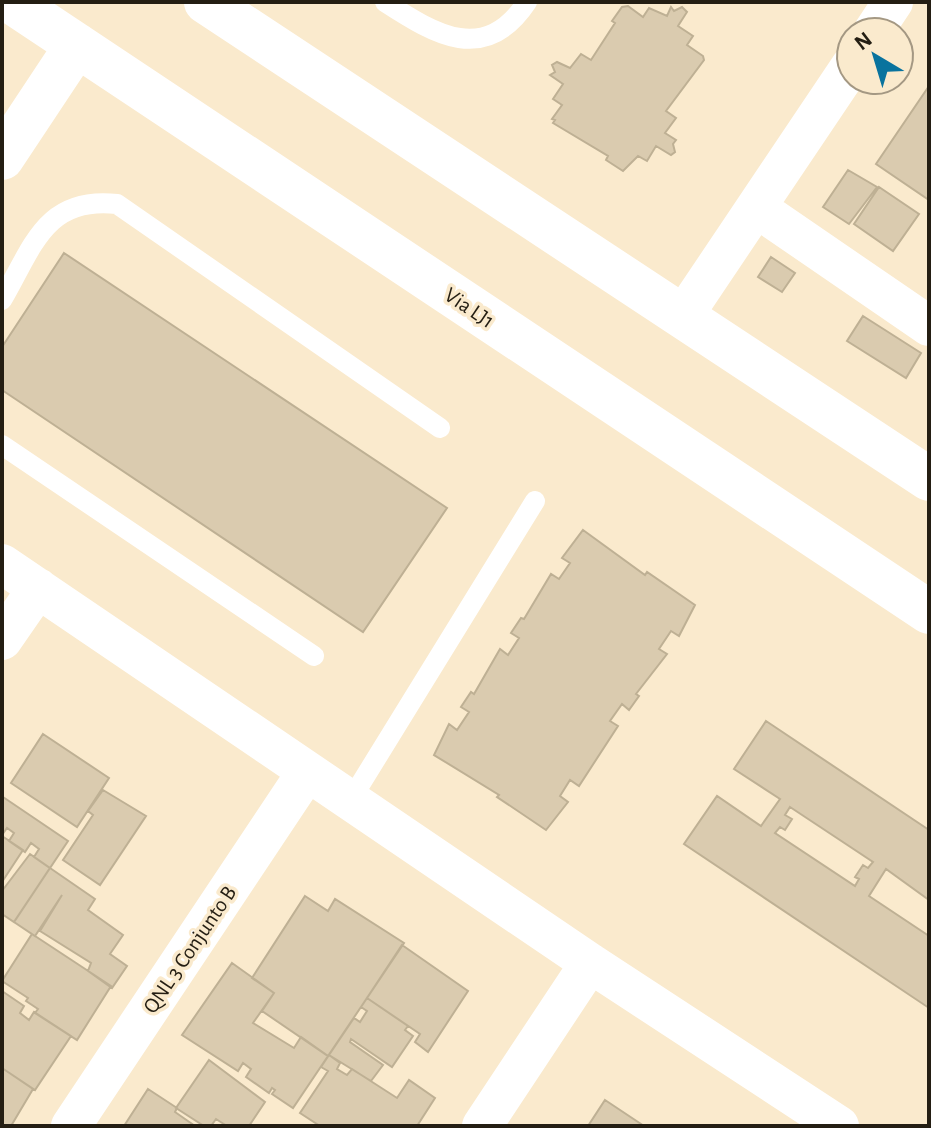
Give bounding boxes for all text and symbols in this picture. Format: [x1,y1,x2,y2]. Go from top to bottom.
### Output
north arrow [835,16,915,96]
text: N [851,28,876,54]
street label: Via LJ1 [440,283,498,332]
street label: QNL 3 Conjunto B [139,882,241,1017]

